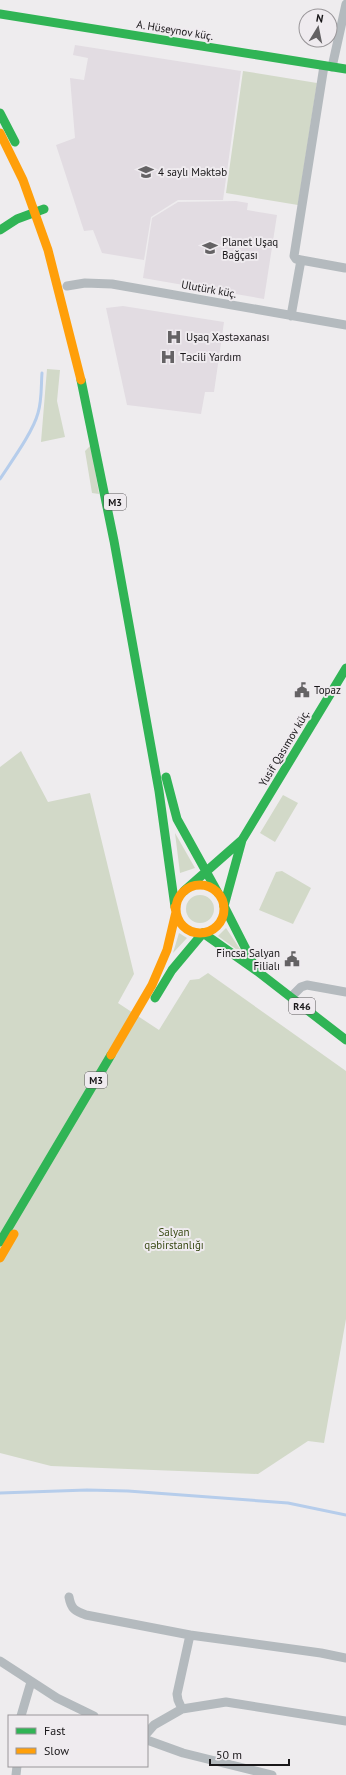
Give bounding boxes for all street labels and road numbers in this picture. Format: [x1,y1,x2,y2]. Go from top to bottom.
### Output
street label: A. Hüseynov küç. [136,17,214,43]
street label: Ulutürk küç. [180,277,238,301]
road number: M3 [104,494,126,510]
street label: Yusif Qasımov küç. [256,707,312,789]
road number: R46 [289,998,315,1014]
road number: M3 [85,1072,107,1088]

